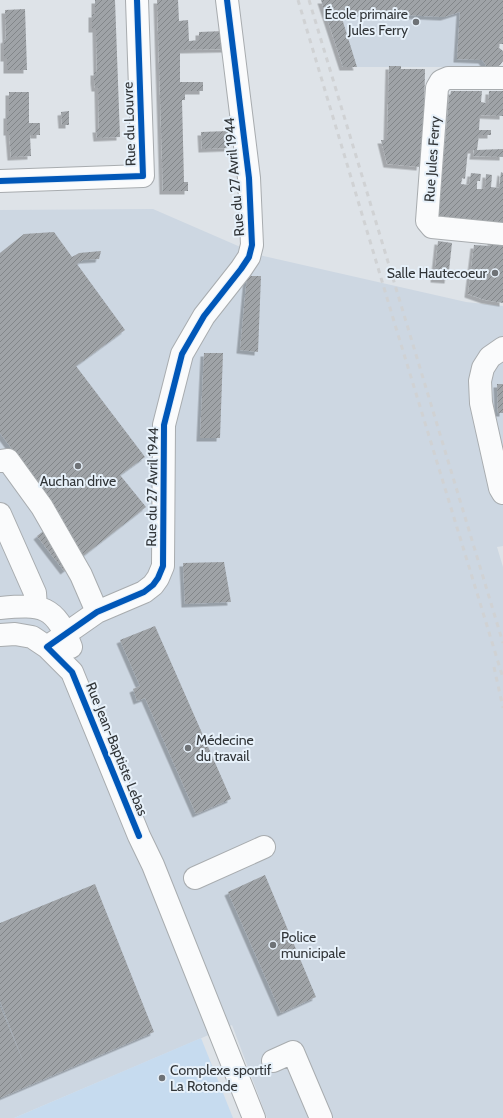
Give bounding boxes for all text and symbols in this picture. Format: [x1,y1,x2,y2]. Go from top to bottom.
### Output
place label: École primaire Jules Ferry [324,5,408,39]
marker: École primaire Jules Ferry [411,17,421,27]
street label: Rue du Louvre [119,82,139,166]
street label: Rue Jules Ferry [420,116,444,202]
street label: Rue du 27 Avril 1944 [220,117,248,237]
place label: Salle Hautecoeur [387,264,488,282]
marker: Salle Hautecoeur [490,268,500,278]
street label: Rue du 27 Avril 1944 [142,427,162,547]
marker: Auchan drive [73,461,83,471]
place label: Auchan drive [40,472,116,490]
street label: Rue Jean-Baptiste Lebas [82,680,152,819]
place label: Médecine du travail [196,731,254,765]
marker: Médecine du travail [183,743,193,753]
place label: Police municipale [281,928,346,962]
marker: Police municipale [268,940,278,950]
place label: Complexe sportif La Rotonde [170,1061,272,1095]
marker: Complexe sportif La Rotonde [157,1073,167,1083]

